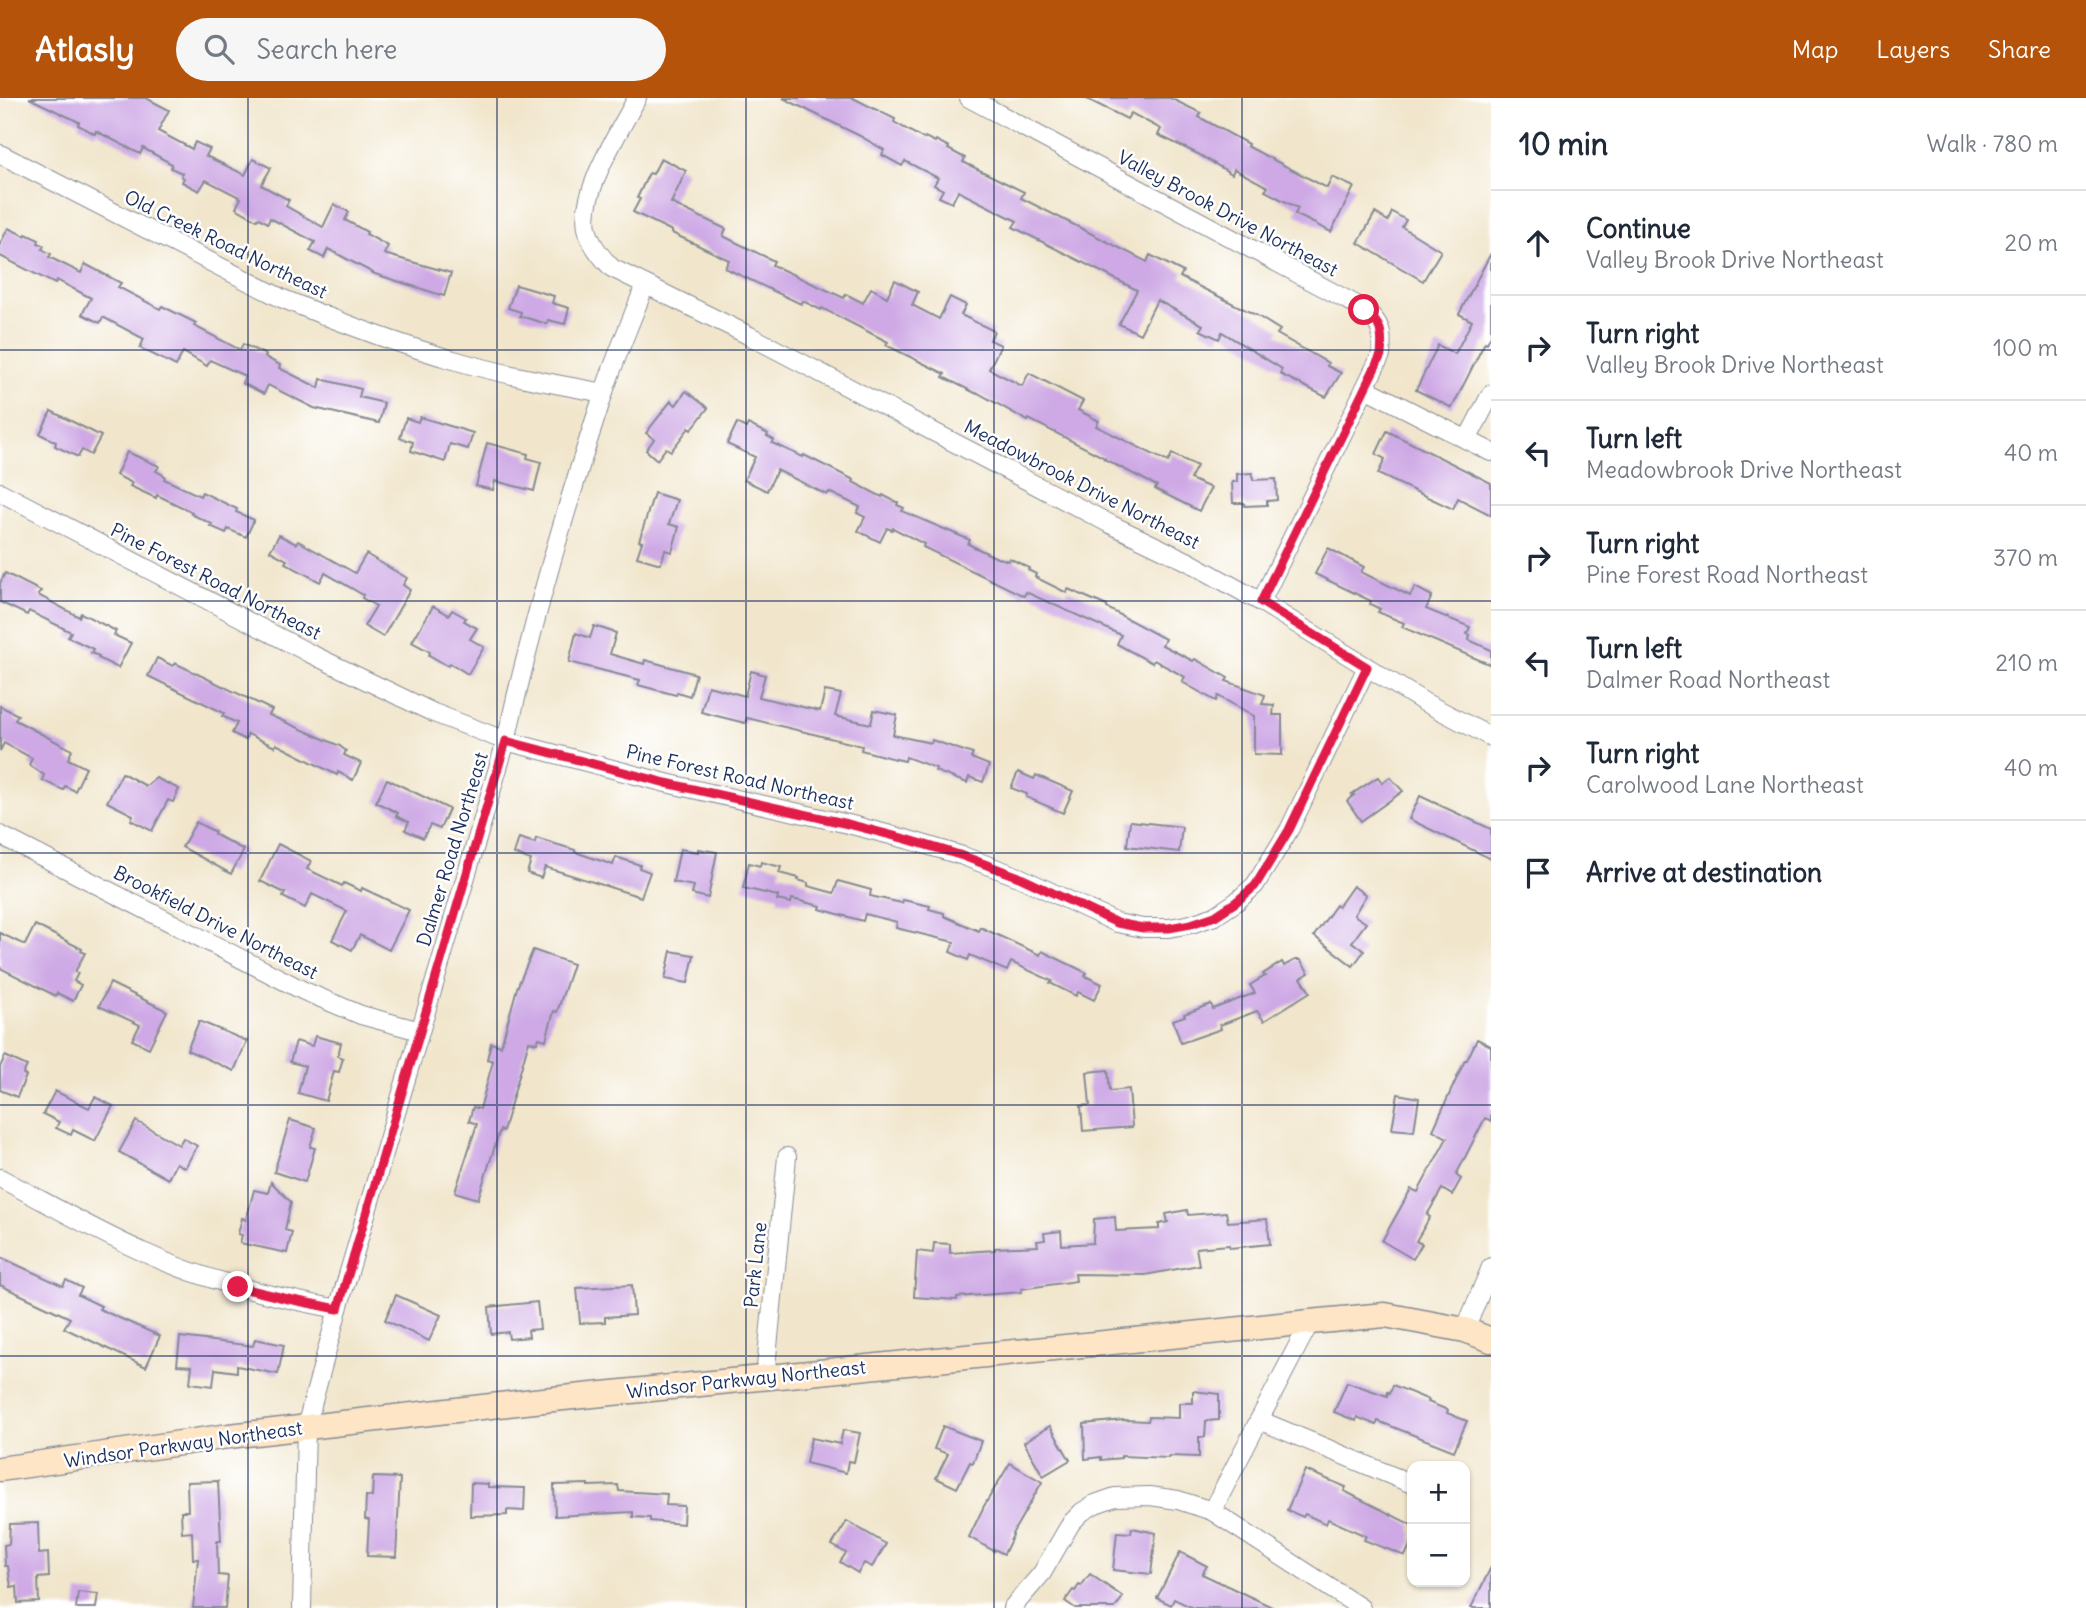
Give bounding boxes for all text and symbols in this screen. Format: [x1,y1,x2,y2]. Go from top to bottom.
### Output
search box [176,18,666,81]
text: Atlasly [35,28,134,70]
icon: search [200,30,238,68]
text: Search here [256,33,397,66]
text: Map [1792,34,1838,64]
text: Layers [1876,34,1950,64]
text: Share [1988,34,2051,64]
text: 10 min [1519,125,1608,163]
text: Walk · 780 m [1926,129,2058,158]
street label: Valley Brook Drive Northeast [1114,145,1342,281]
street label: Old Creek Road Northeast [121,184,331,304]
text: Continue [1586,212,1691,245]
icon: ahead [1519,224,1557,262]
text: 20 m [2005,228,2058,257]
text: Valley Brook Drive Northeast [1586,245,1884,274]
route start [1348,294,1379,325]
text: Turn right [1586,317,1699,350]
icon: right [1519,329,1557,367]
text: 100 m [1993,333,2058,362]
text: Valley Brook Drive Northeast [1586,350,1884,379]
street label: Meadowbrook Drive Northeast [960,414,1204,554]
text: Turn left [1586,422,1682,455]
icon: left [1519,434,1557,472]
text: 40 m [2004,438,2058,467]
text: Meadowbrook Drive Northeast [1586,455,1902,484]
street label: Pine Forest Road Northeast [107,517,325,645]
text: Turn right [1586,527,1699,560]
icon: right [1519,539,1557,577]
text: 370 m [1993,543,2058,572]
text: Pine Forest Road Northeast [1586,560,1868,589]
text: Turn left [1586,632,1682,665]
icon: left [1519,644,1557,682]
text: 210 m [1995,648,2058,677]
text: Dalmer Road Northeast [1586,665,1830,694]
text: Turn right [1586,737,1699,770]
street label: Pine Forest Road Northeast [624,739,856,815]
street label: Dalmer Road Northeast [411,749,493,949]
icon: right [1519,749,1557,787]
text: 40 m [2004,753,2058,782]
text: Carolwood Lane Northeast [1586,770,1864,799]
icon: arrive [1519,854,1557,892]
text: Arrive at destination [1586,856,1822,889]
street label: Brookfield Drive Northeast [110,860,322,984]
street label: Park Lane [739,1221,771,1309]
route end [222,1271,253,1302]
street label: Windsor Parkway Northeast [625,1354,867,1404]
street label: Windsor Parkway Northeast [62,1415,304,1473]
map controls [1407,1461,1470,1587]
button: + [1407,1461,1470,1524]
button: − [1407,1524,1470,1587]

